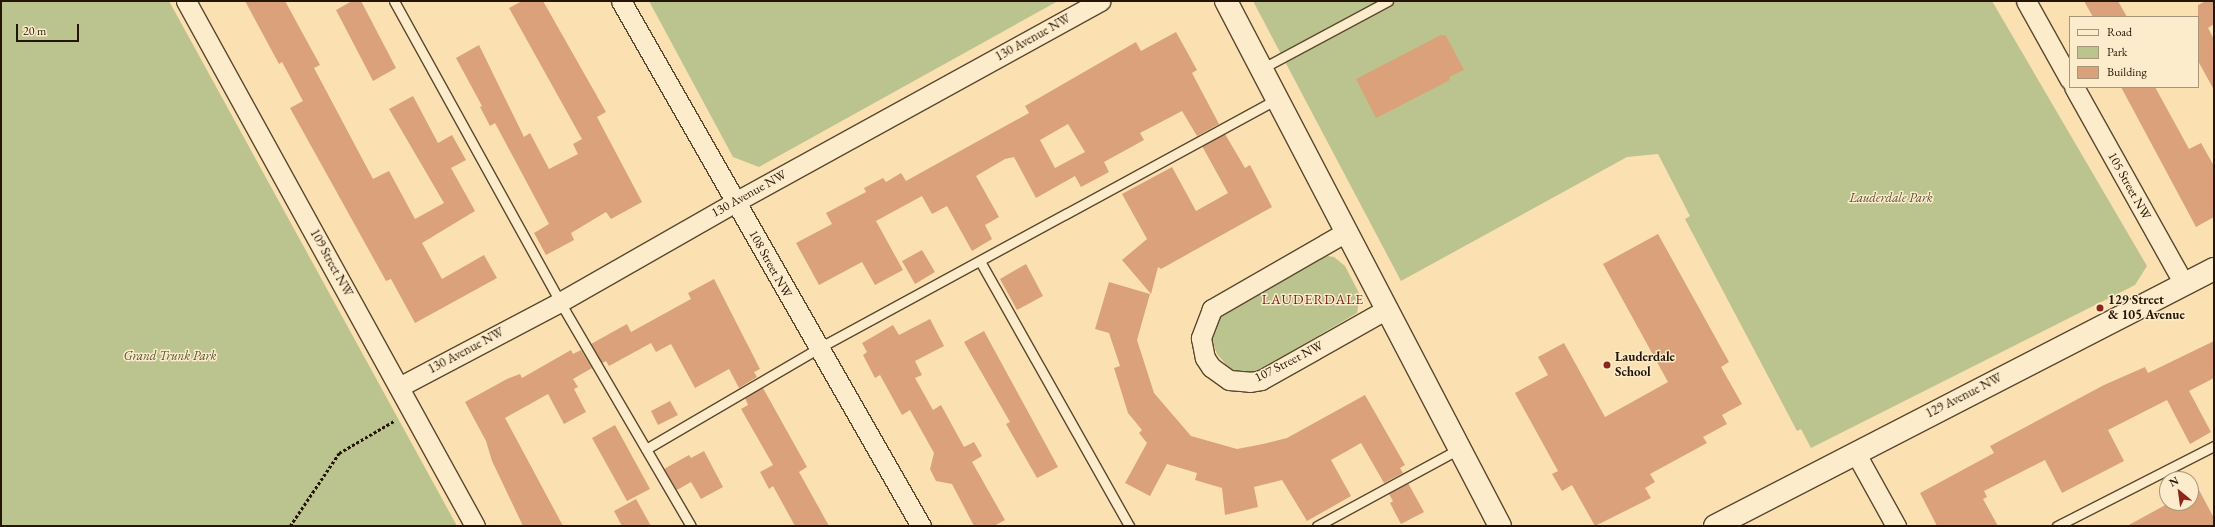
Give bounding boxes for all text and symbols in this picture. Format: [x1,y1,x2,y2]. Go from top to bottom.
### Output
street label: 130 Avenue NW [993,11,1073,65]
scale bar [18,16,81,42]
legend [2069,16,2199,88]
text: 20 m [23,23,46,39]
text: Road [2107,24,2132,40]
text: Park [2107,44,2127,60]
text: Building [2107,64,2147,80]
street label: 105 Street NW [2104,150,2154,222]
street label: 130 Avenue NW [709,167,789,221]
park label: Lauderdale Park [1849,190,1933,206]
street label: 109 Street NW [306,227,356,299]
street label: 108 Street NW [745,228,795,300]
district label: LAUDERDALE [1262,291,1364,307]
place label: 129 Street & 105 Avenue [2108,293,2185,324]
marker: 129 Street & 105 Avenue [2095,303,2105,313]
street label: 130 Avenue NW [426,325,506,377]
street label: 107 Street NW [1252,338,1326,386]
park label: Grand Trunk Park [124,348,216,364]
place label: Lauderdale School [1615,350,1675,381]
marker: Lauderdale School [1602,360,1612,370]
street label: 129 Avenue NW [1923,370,2005,422]
north arrow [2159,471,2199,511]
text: N [2166,473,2181,490]

